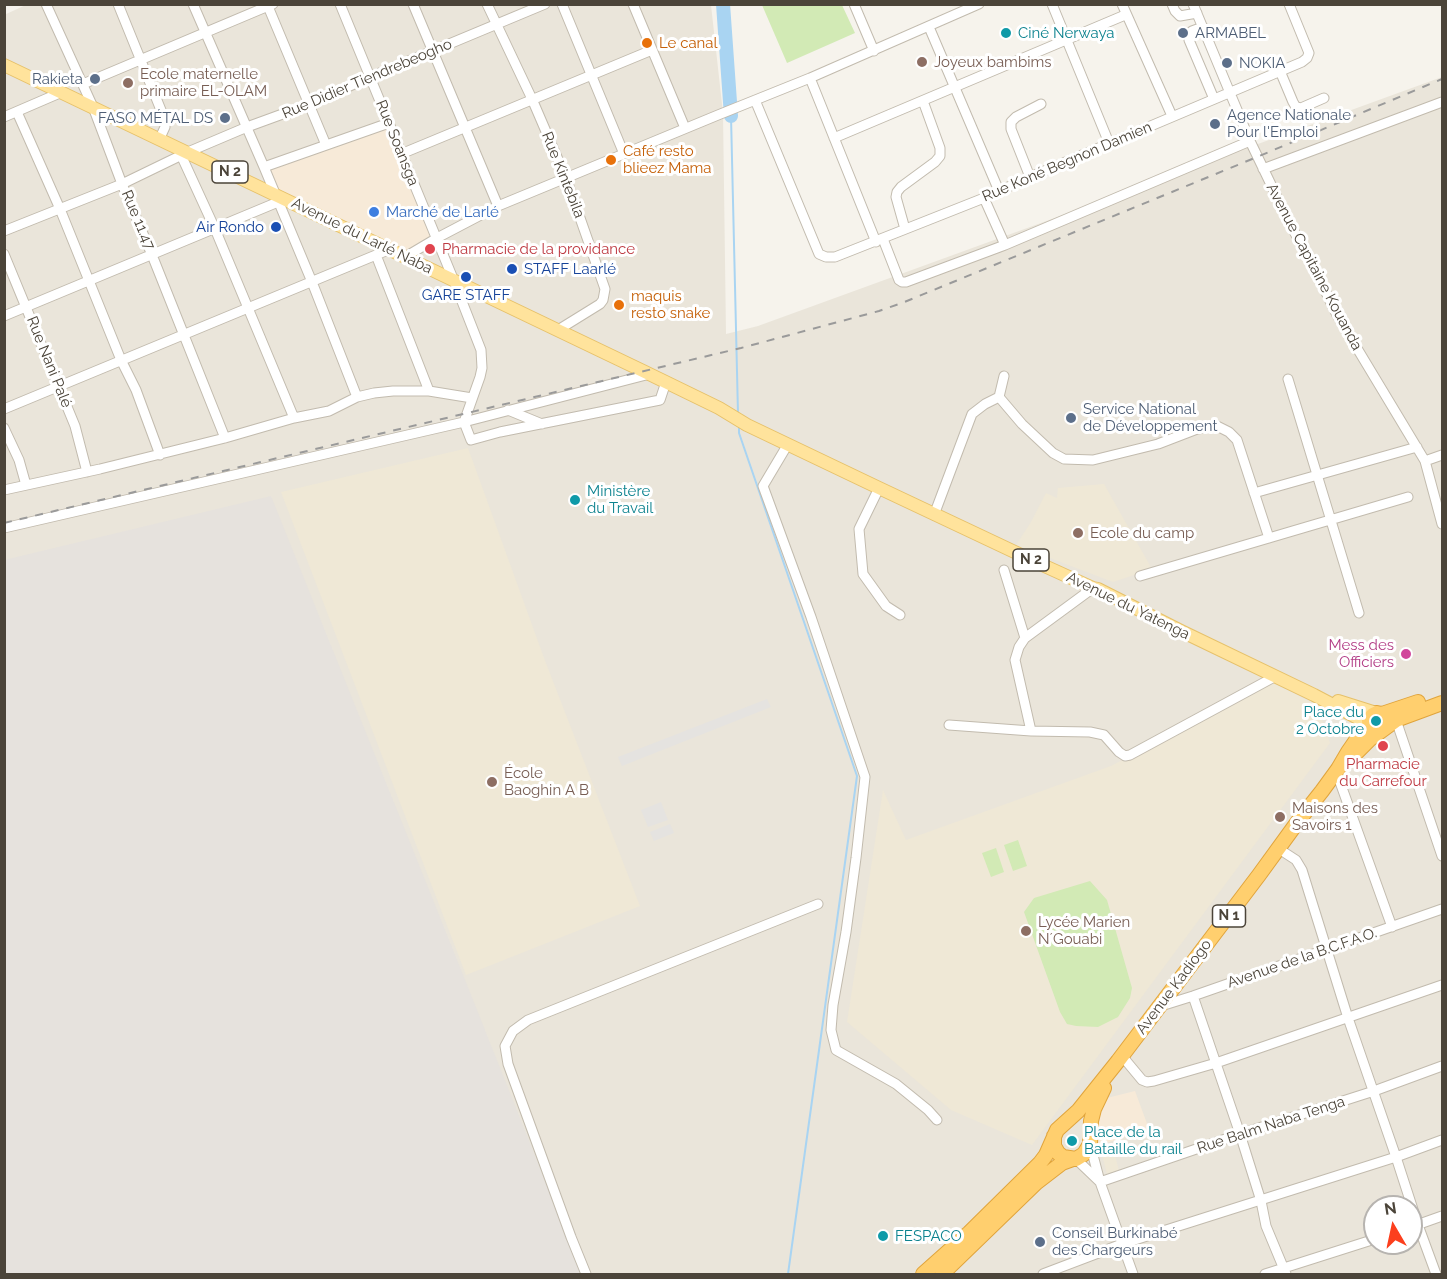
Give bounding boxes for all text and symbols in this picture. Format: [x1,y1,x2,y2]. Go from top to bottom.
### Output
place label: Ciné Nerwaya [1018,24,1114,42]
place label: ARMABEL [1195,24,1266,42]
marker: Ciné Nerwaya [999,26,1013,40]
marker: ARMABEL [1176,26,1190,40]
place label: Le canal [659,34,718,52]
street label: Rue Didier Tiendrebeogho [279,35,455,123]
marker: Le canal [640,36,654,50]
place label: Joyeux bambims [934,53,1051,71]
place label: NOKIA [1239,54,1285,72]
marker: Joyeux bambims [915,55,929,69]
marker: NOKIA [1220,56,1234,70]
place label: Ecole maternelle primaire EL-OLAM [140,65,267,100]
place label: Rakieta [32,70,83,88]
marker: Rakieta [88,72,102,86]
marker: Ecole maternelle primaire EL-OLAM [121,76,135,90]
street label: Rue Soansga [372,98,422,188]
place label: Agence Nationale Pour l'Emploi [1227,106,1351,141]
place label: FASO MÉTAL DS [98,109,213,127]
marker: FASO MÉTAL DS [218,111,232,125]
marker: Agence Nationale Pour l'Emploi [1208,117,1222,131]
street label: Rue Koné Begnon Damien [980,118,1154,206]
street label: Rue Kintebila [538,129,588,221]
place label: Café resto blieez Mama [623,142,712,177]
marker: Café resto blieez Mama [604,153,618,167]
road number: N 2 [212,161,248,183]
street label: Avenue Capitaine Kouanda [1262,180,1366,354]
street label: Rue 11.47 [117,187,159,253]
street label: Avenue du Larlé Naba [289,194,435,278]
place label: Marché de Larlé [386,203,499,221]
marker: Marché de Larlé [367,205,381,219]
place label: Air Rondo [196,218,264,236]
marker: Air Rondo [269,220,283,234]
place label: Pharmacie de la providance [442,240,635,258]
marker: Pharmacie de la providance [423,242,437,256]
place label: STAFF Laarlé [524,260,616,278]
marker: STAFF Laarlé [505,262,519,276]
marker: GARE STAFF [459,270,473,284]
place label: GARE STAFF [422,286,510,304]
place label: maquis resto snake [631,287,710,322]
marker: maquis resto snake [612,298,626,312]
street label: Rue Nani Palé [22,314,76,410]
place label: Service National de Développement [1083,400,1217,435]
marker: Service National de Développement [1064,411,1078,425]
place label: Ministère du Travail [587,482,653,517]
marker: Ministère du Travail [568,493,582,507]
place label: Ecole du camp [1090,524,1194,542]
marker: Ecole du camp [1071,526,1085,540]
road number: N 2 [1013,549,1049,571]
street label: Avenue du Yatenga [1063,568,1193,644]
place label: Mess des Officiers [1328,636,1394,671]
marker: Mess des Officiers [1399,647,1413,661]
place label: Place du 2 Octobre [1296,703,1364,738]
marker: Place du 2 Octobre [1369,714,1383,728]
marker: Pharmacie du Carrefour [1376,739,1390,753]
place label: Pharmacie du Carrefour [1339,755,1427,790]
place label: École Baoghin A B [504,764,589,799]
marker: École Baoghin A B [485,775,499,789]
place label: Maisons des Savoirs 1 [1292,799,1378,834]
marker: Maisons des Savoirs 1 [1273,810,1287,824]
road number: N 1 [1212,905,1246,927]
place label: Lycée Marien N´Gouabi [1038,913,1130,948]
marker: Lycée Marien N´Gouabi [1019,924,1033,938]
street label: Avenue de la B.C.F.A.O. [1225,924,1379,992]
street label: Avenue Kadiogo [1133,936,1215,1038]
street label: Rue Balm Naba Tenga [1195,1093,1347,1157]
place label: Place de la Bataille du rail [1084,1123,1182,1158]
marker: Place de la Bataille du rail [1065,1134,1079,1148]
north arrow [1363,1195,1423,1255]
text: N [1383,1198,1398,1219]
place label: Conseil Burkinabé des Chargeurs [1052,1224,1178,1259]
place label: FESPACO [895,1227,962,1245]
marker: FESPACO [876,1229,890,1243]
marker: Conseil Burkinabé des Chargeurs [1033,1235,1047,1249]

